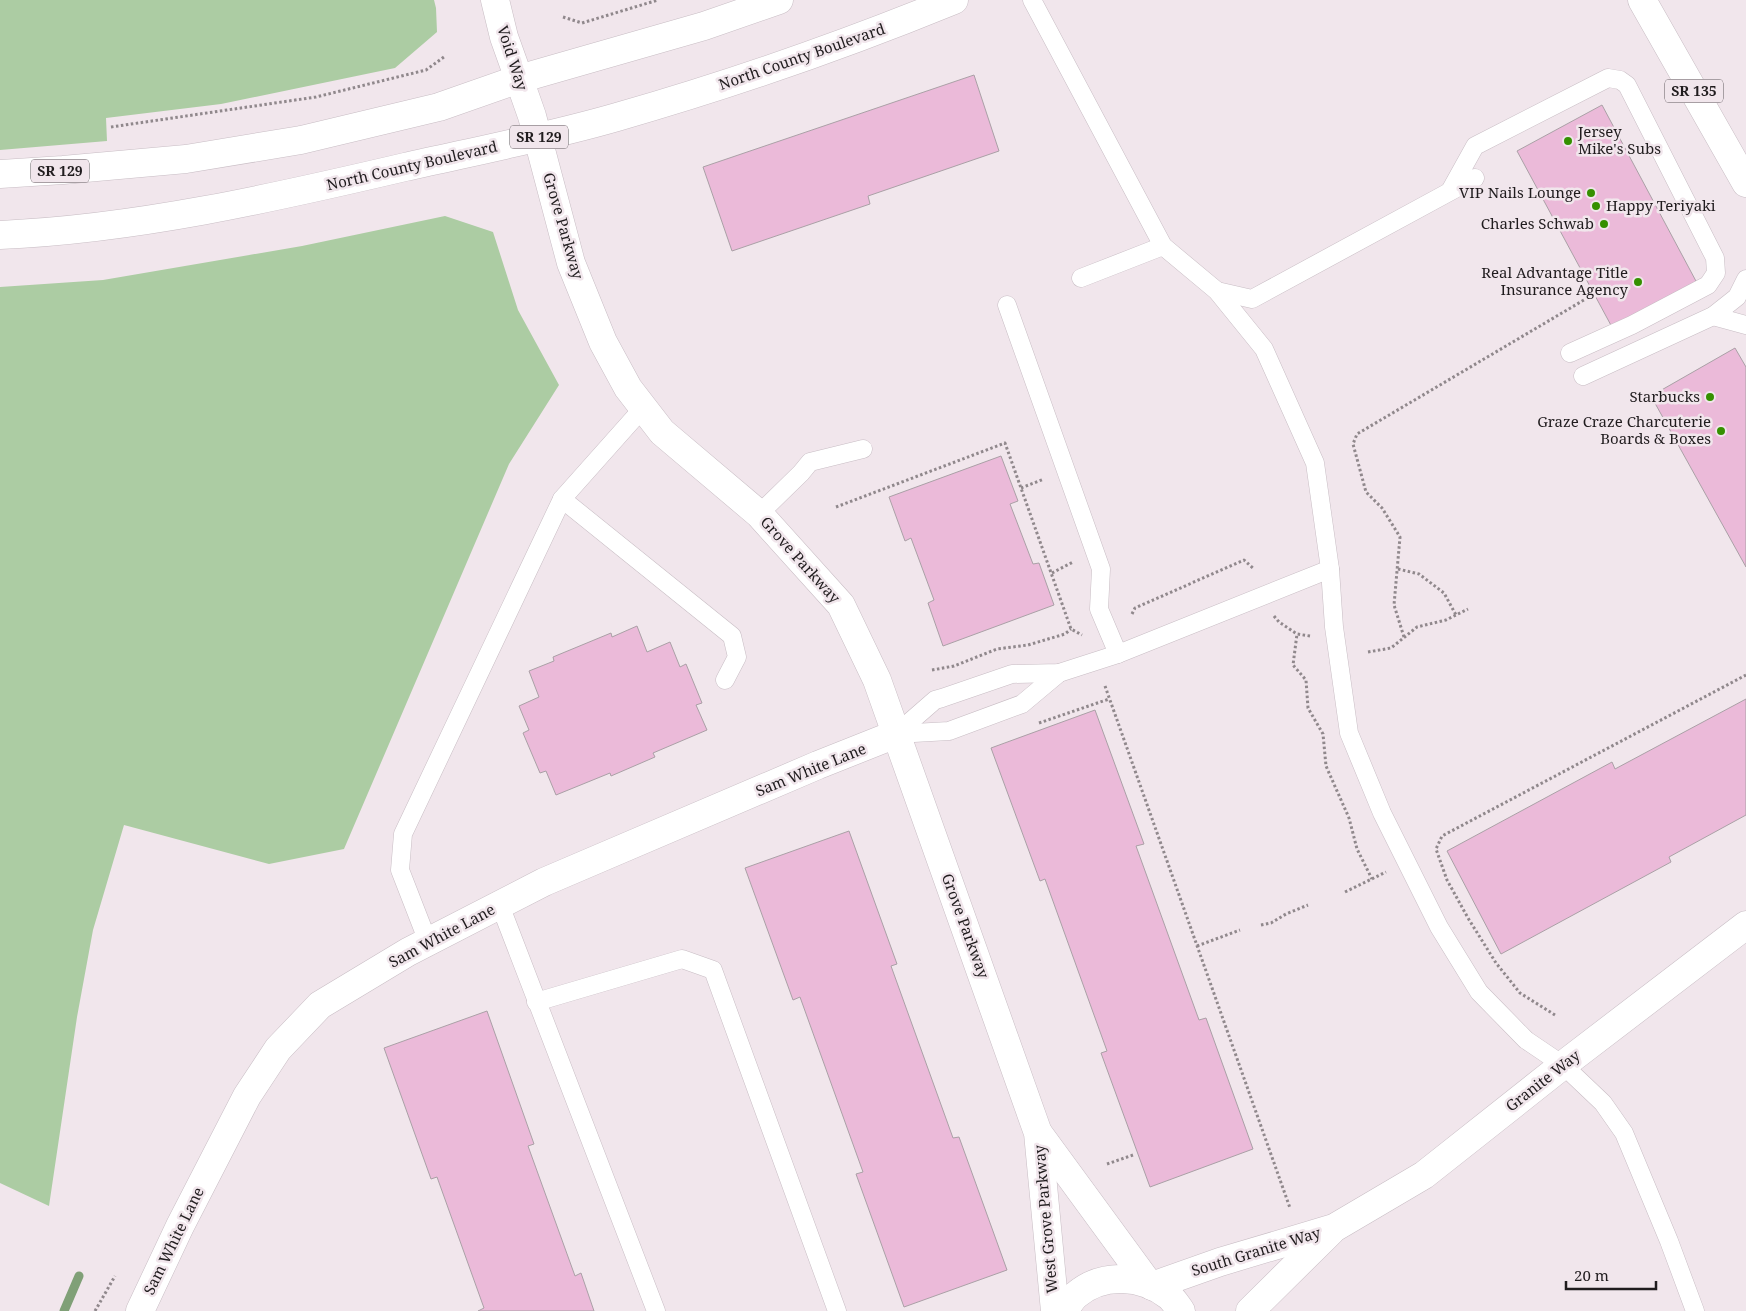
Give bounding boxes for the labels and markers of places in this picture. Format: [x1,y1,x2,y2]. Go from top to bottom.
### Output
place label: Jersey Mike's Subs [1577,121,1661,158]
marker: Jersey Mike's Subs [1562,135,1574,147]
place label: VIP Nails Lounge [1459,182,1581,202]
marker: VIP Nails Lounge [1585,187,1597,199]
place label: Happy Teriyaki [1606,195,1716,215]
marker: Happy Teriyaki [1590,200,1602,212]
place label: Charles Schwab [1481,213,1594,233]
marker: Charles Schwab [1598,218,1610,230]
place label: Real Advantage Title Insurance Agency [1481,262,1629,299]
marker: Real Advantage Title Insurance Agency [1632,276,1644,288]
place label: Starbucks [1629,386,1700,406]
marker: Starbucks [1704,391,1716,403]
place label: Graze Craze Charcuterie Boards & Boxes [1537,411,1711,448]
marker: Graze Craze Charcuterie Boards & Boxes [1715,425,1727,437]

